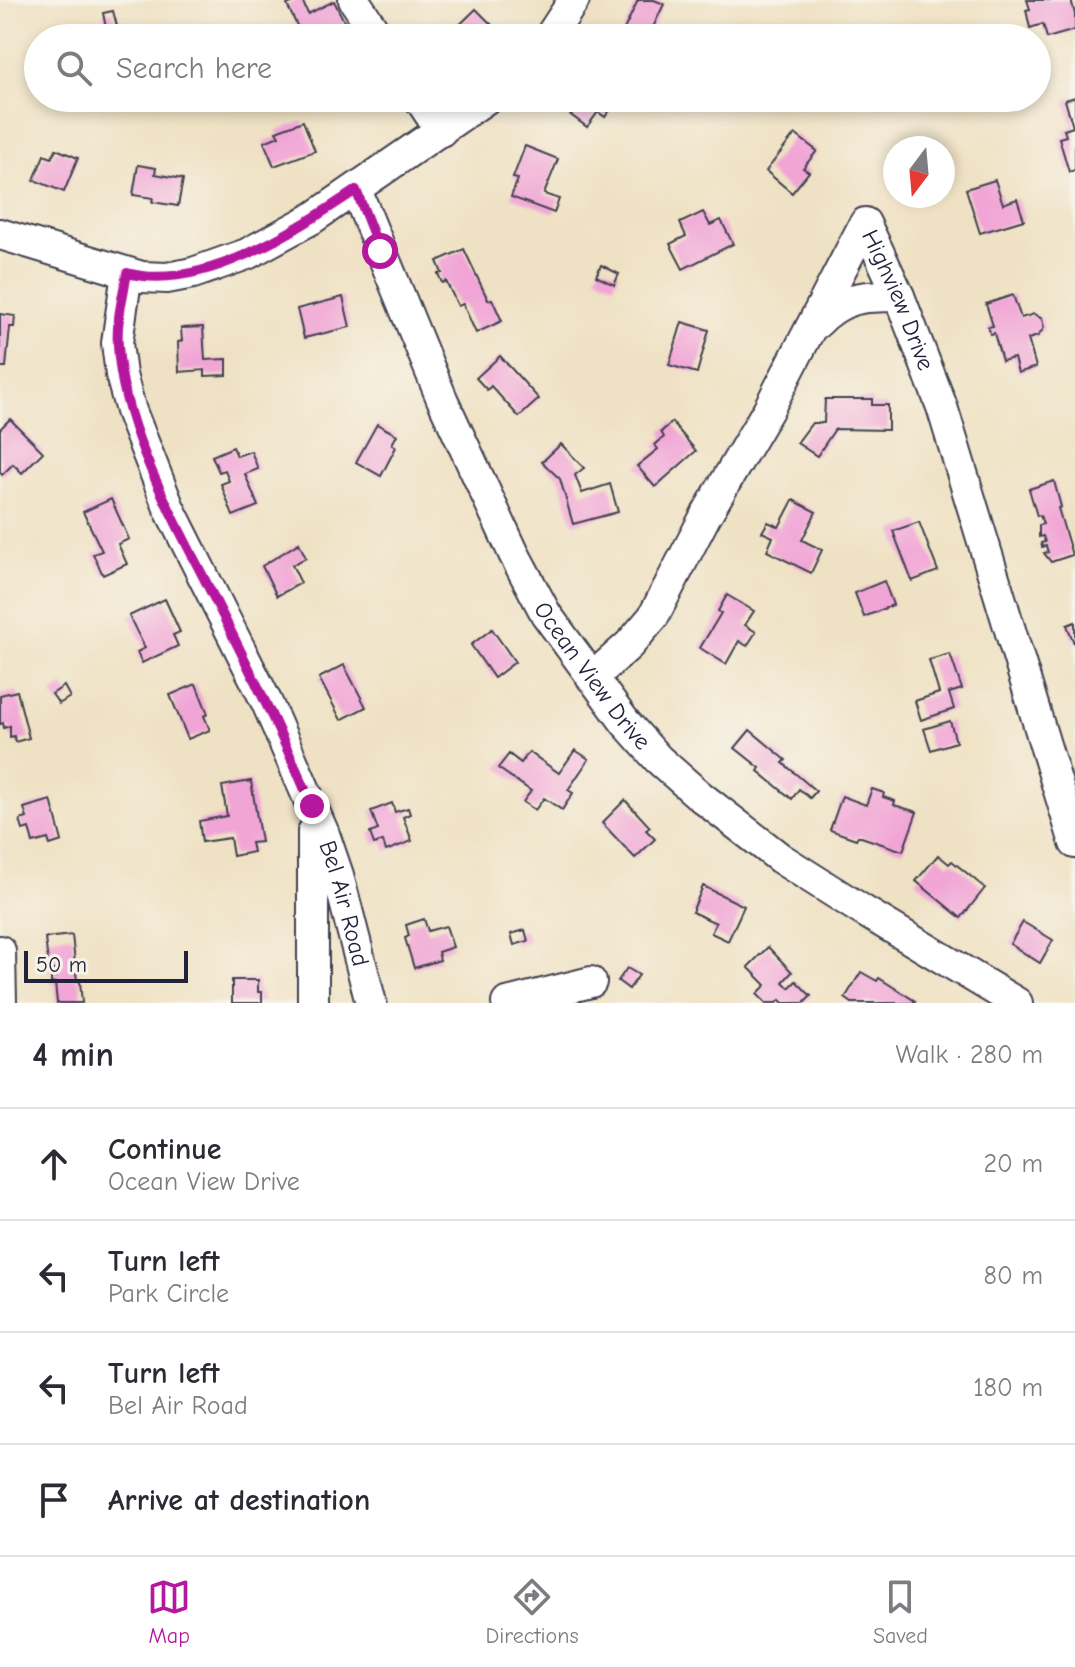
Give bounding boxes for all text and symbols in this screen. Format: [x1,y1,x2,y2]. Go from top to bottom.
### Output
search box [24,24,1051,112]
icon: search [52,46,96,90]
text: Search here [116,51,272,86]
north arrow [883,136,955,208]
street label: Highview Drive [856,225,940,374]
route start [362,233,398,269]
street label: Ocean View Drive [528,597,657,755]
route end [294,788,330,824]
street label: Bel Air Road [313,837,375,969]
scale bar [24,947,188,983]
text: 50 m [36,952,87,978]
text: 4 min [32,1035,114,1075]
text: Walk · 280 m [896,1040,1043,1070]
text: Continue [108,1132,222,1167]
icon: ahead [32,1142,76,1186]
text: 20 m [983,1149,1043,1179]
text: Ocean View Drive [108,1167,300,1197]
text: Turn left [108,1244,220,1279]
icon: left [32,1254,76,1298]
text: 80 m [984,1261,1043,1291]
text: Park Circle [108,1279,229,1309]
text: Turn left [108,1356,220,1391]
icon: left [32,1366,76,1410]
text: 180 m [973,1373,1043,1403]
text: Bel Air Road [108,1391,248,1421]
icon: arrive [32,1478,76,1522]
text: Arrive at destination [108,1483,370,1518]
tab: Map [147,1575,191,1649]
tab: Directions [486,1575,579,1649]
tab: Saved [873,1575,928,1649]

